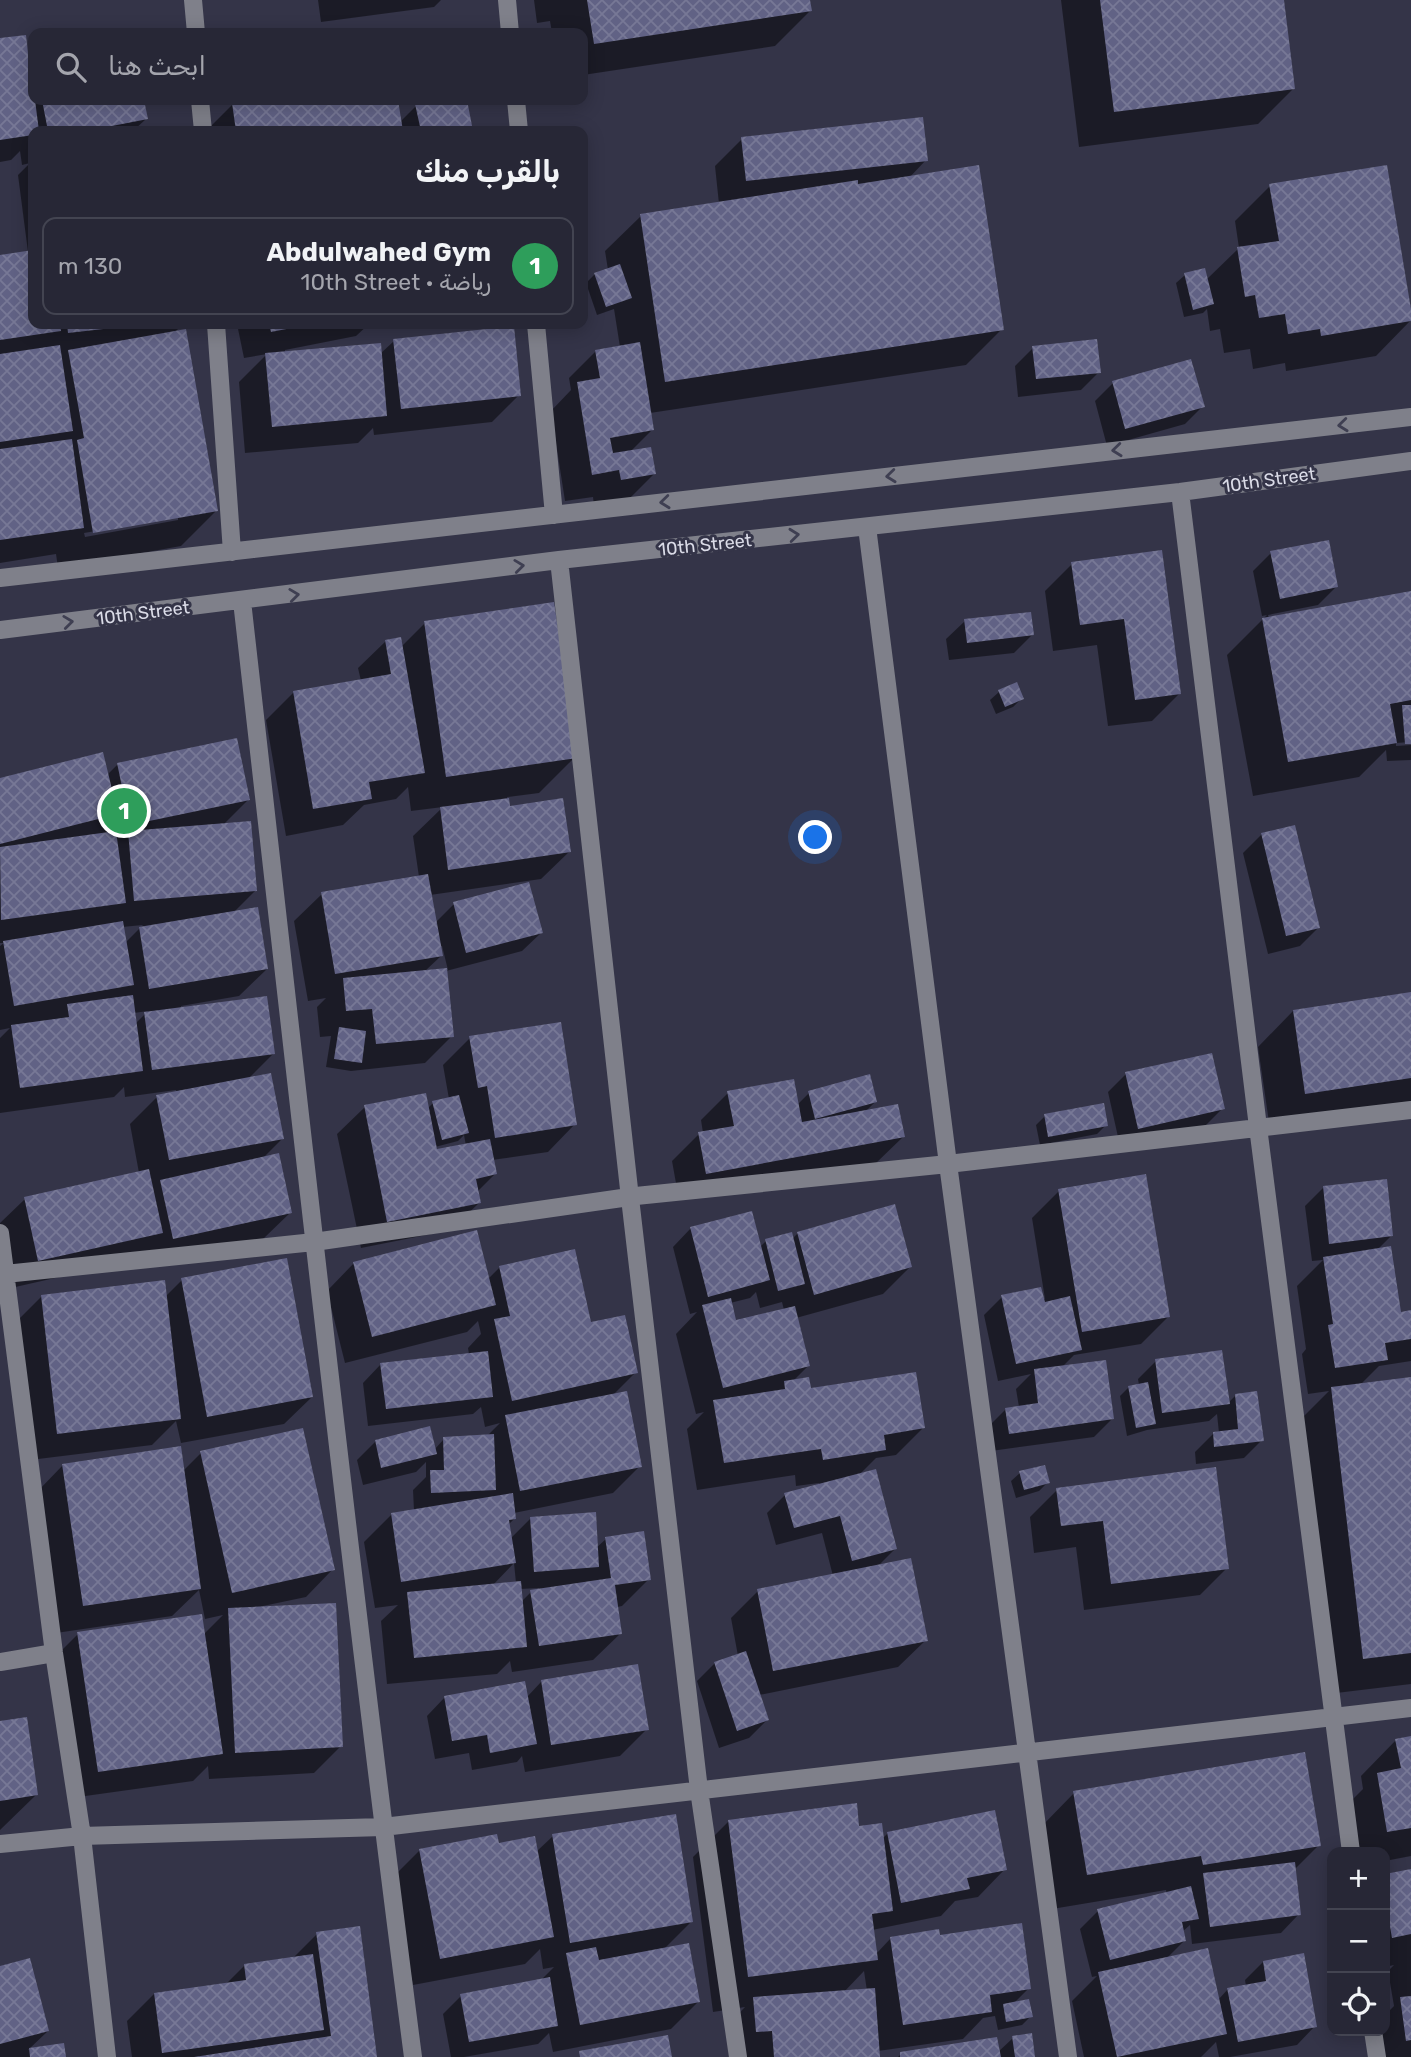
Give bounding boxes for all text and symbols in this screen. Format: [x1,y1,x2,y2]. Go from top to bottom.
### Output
search box [28,28,588,105]
icon: search [52,48,90,86]
text: ابحث هنا [108,51,206,82]
text: بالقرب منك [415,154,560,190]
text: Abdulwahed Gym [266,237,491,268]
text: 130 m [58,252,122,280]
text: 1 [529,252,541,280]
text: رياضة · 10th Street [301,268,491,296]
one-way arrow [1337,417,1349,432]
one-way arrow [1111,443,1123,458]
street label: 10th Street [1221,463,1317,497]
one-way arrow [885,469,897,484]
one-way arrow [659,494,671,509]
one-way arrow [789,528,800,543]
street label: 10th Street [657,529,753,561]
one-way arrow [513,558,525,573]
one-way arrow [288,587,299,602]
street label: 10th Street [95,596,191,630]
one-way arrow [62,615,74,630]
pin: 1 [101,785,147,837]
your location [798,820,832,854]
map controls [1327,1847,1390,2036]
button: + [1327,1847,1390,1910]
button: − [1327,1910,1390,1973]
button: locate [1327,1973,1390,2036]

